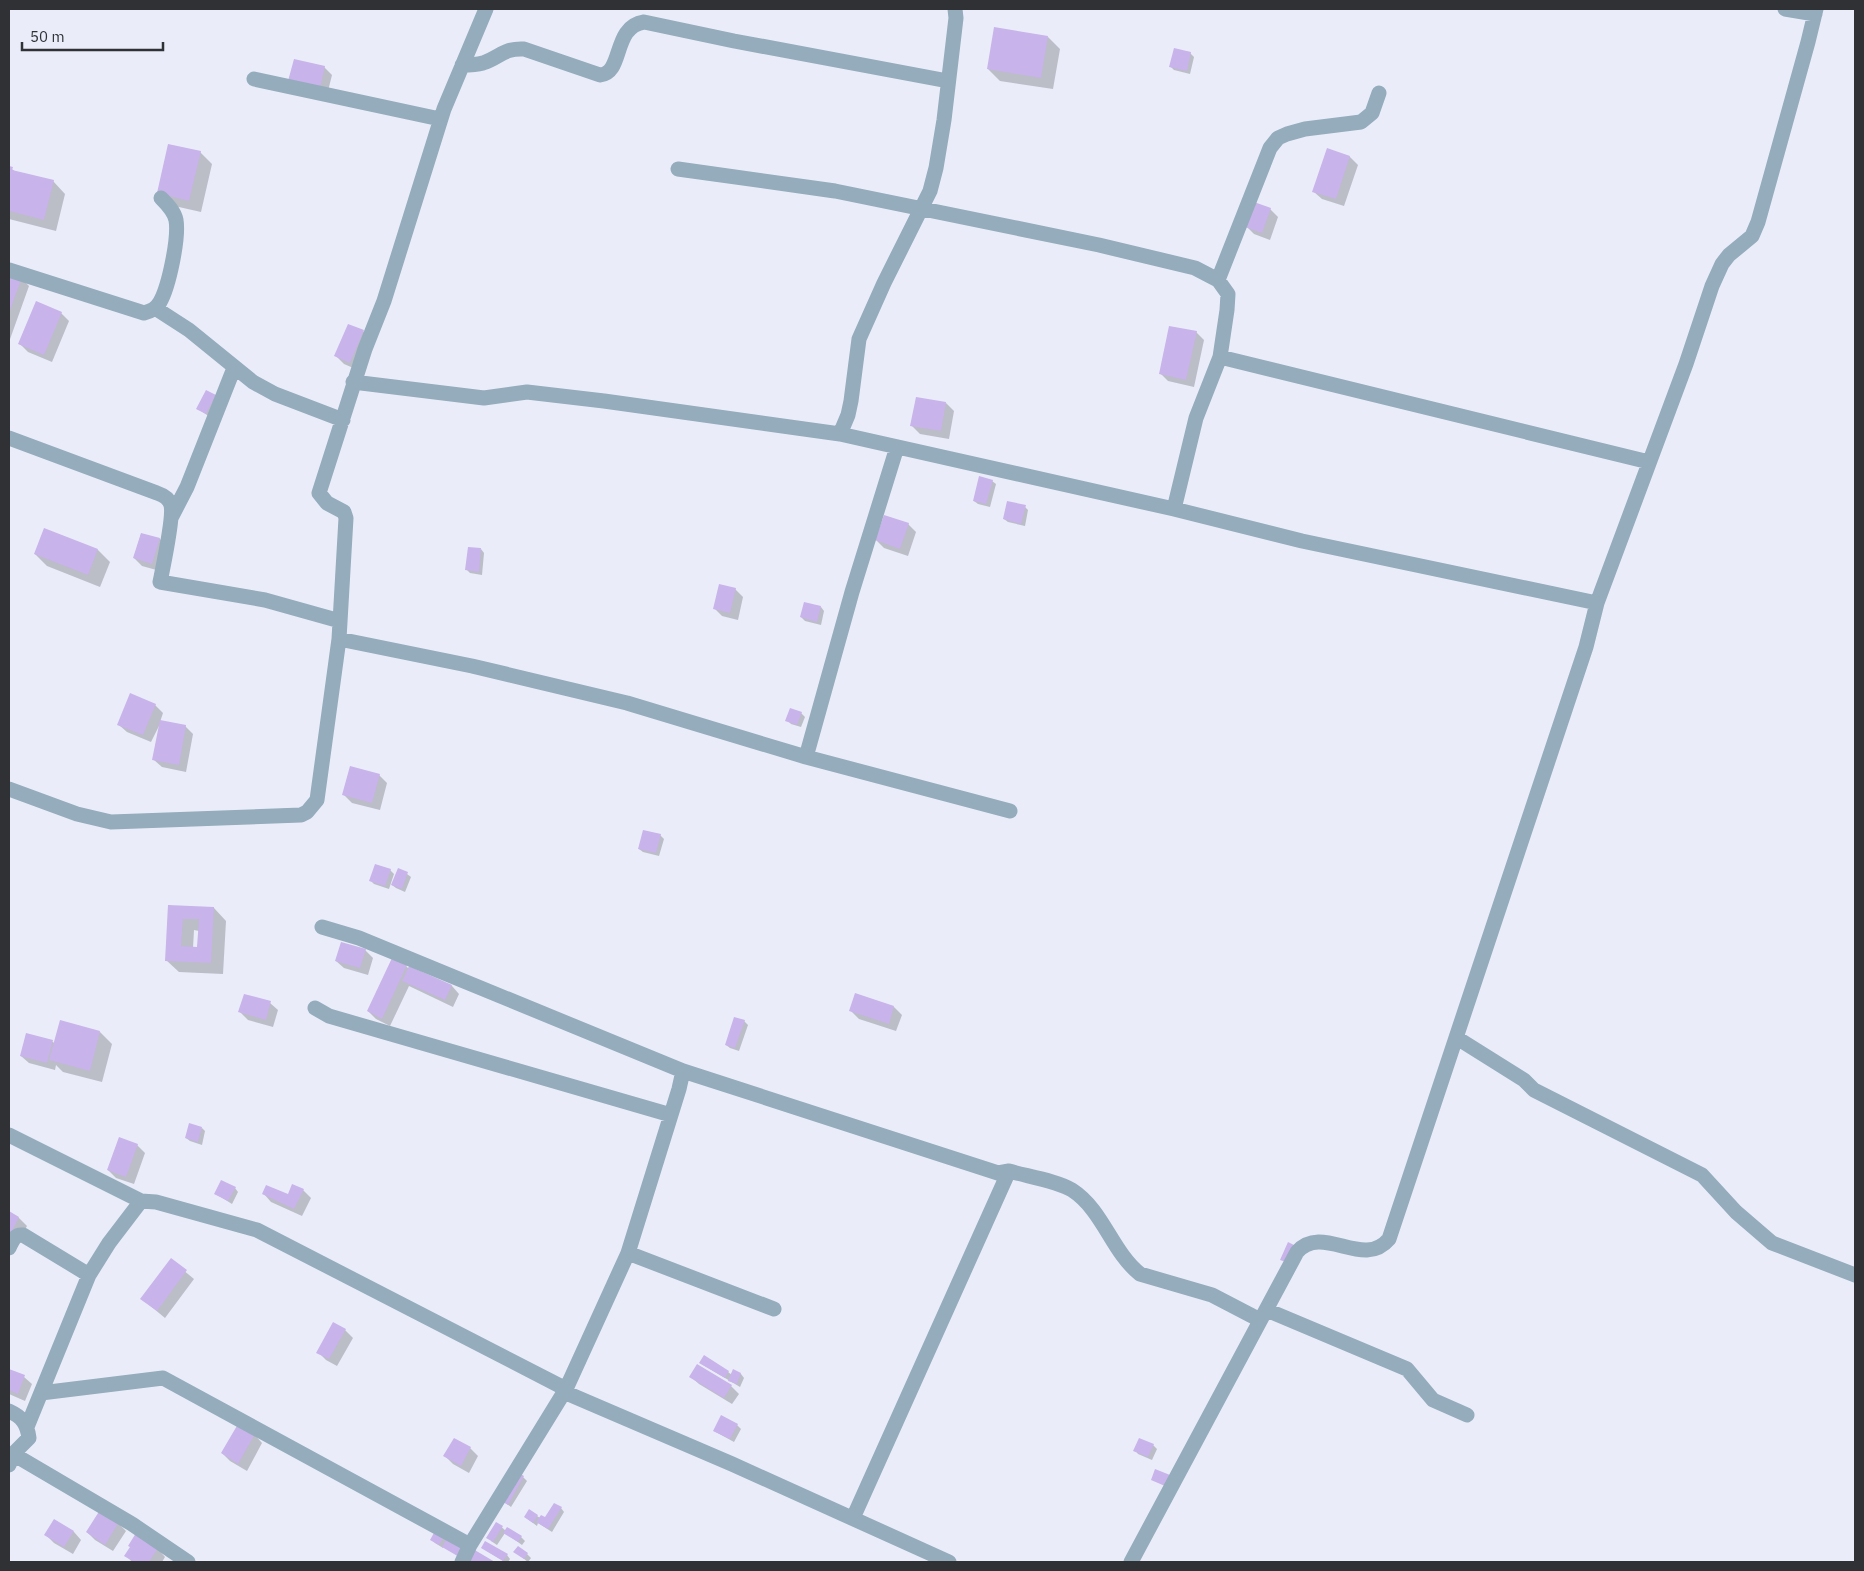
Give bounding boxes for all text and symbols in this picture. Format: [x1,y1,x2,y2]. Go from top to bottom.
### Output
scale bar [22,20,164,52]
text: 50 m [30,27,65,46]

